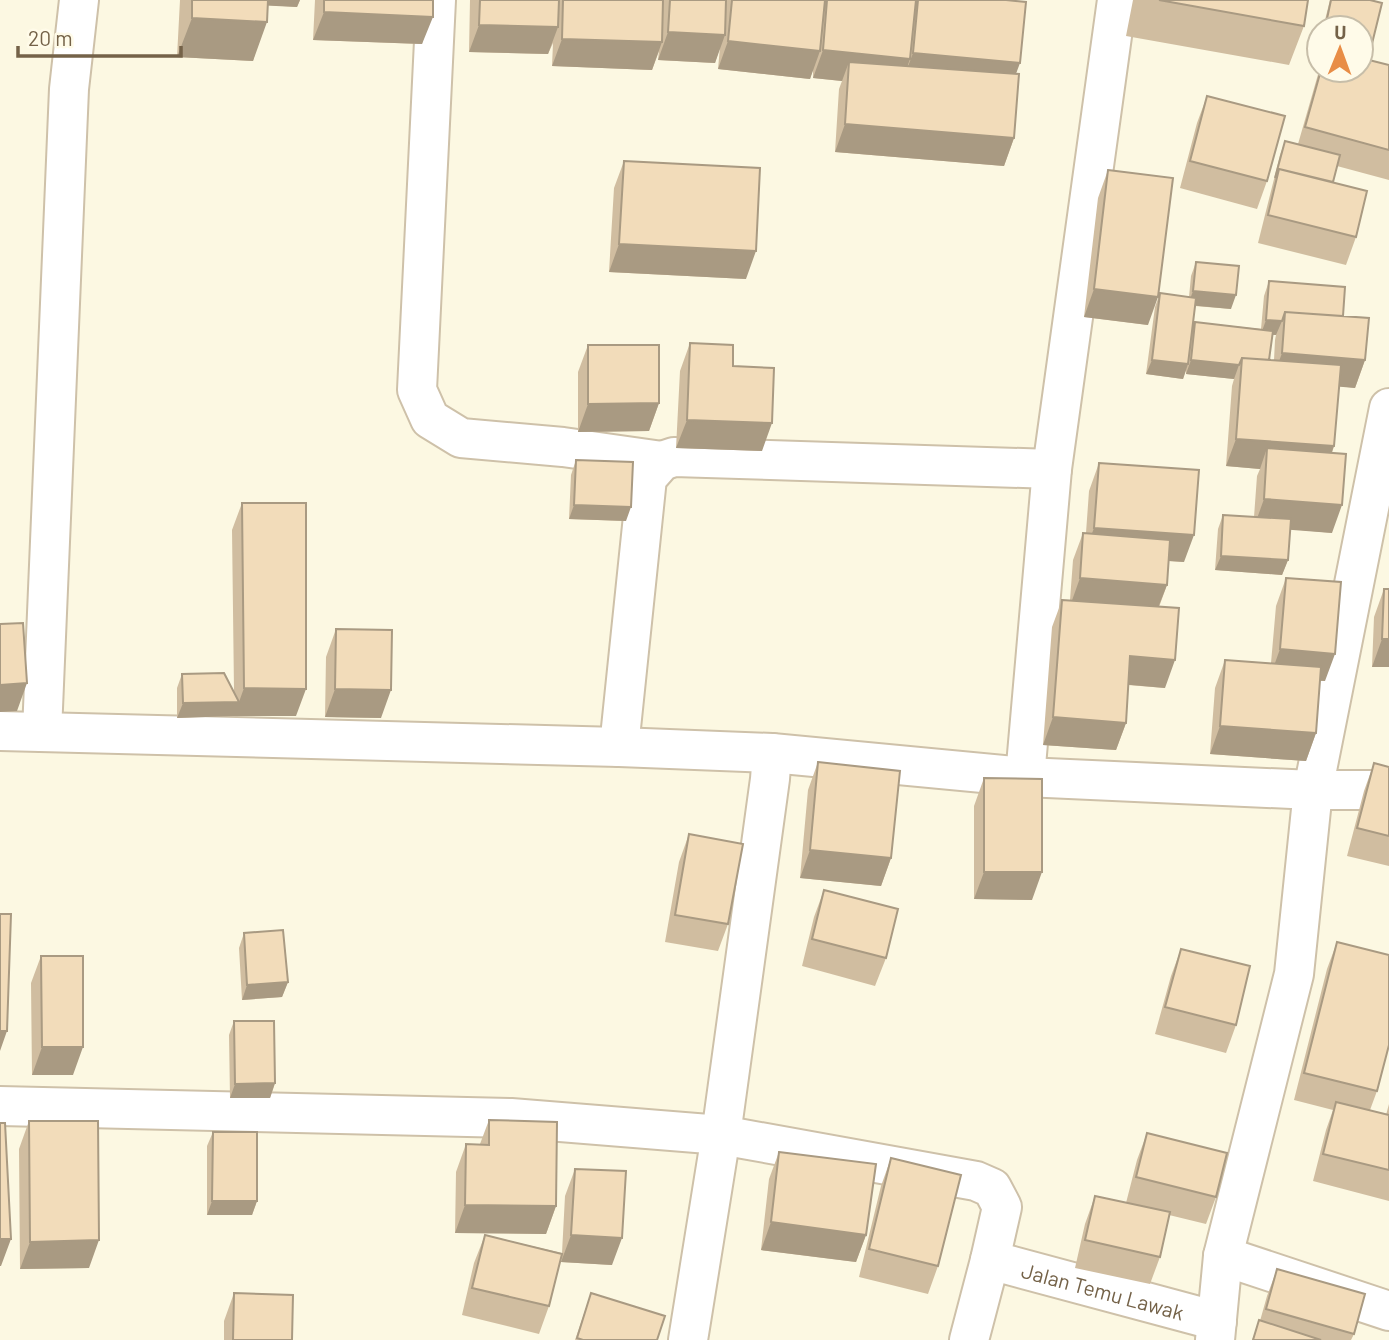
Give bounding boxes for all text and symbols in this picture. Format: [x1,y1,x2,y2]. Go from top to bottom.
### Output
scale bar [18,14,180,58]
north arrow [1305,14,1375,84]
text: U [1334,20,1346,43]
text: 20 m [28,25,73,50]
street label: Jalan Temu Lawak [1019,1257,1187,1324]

